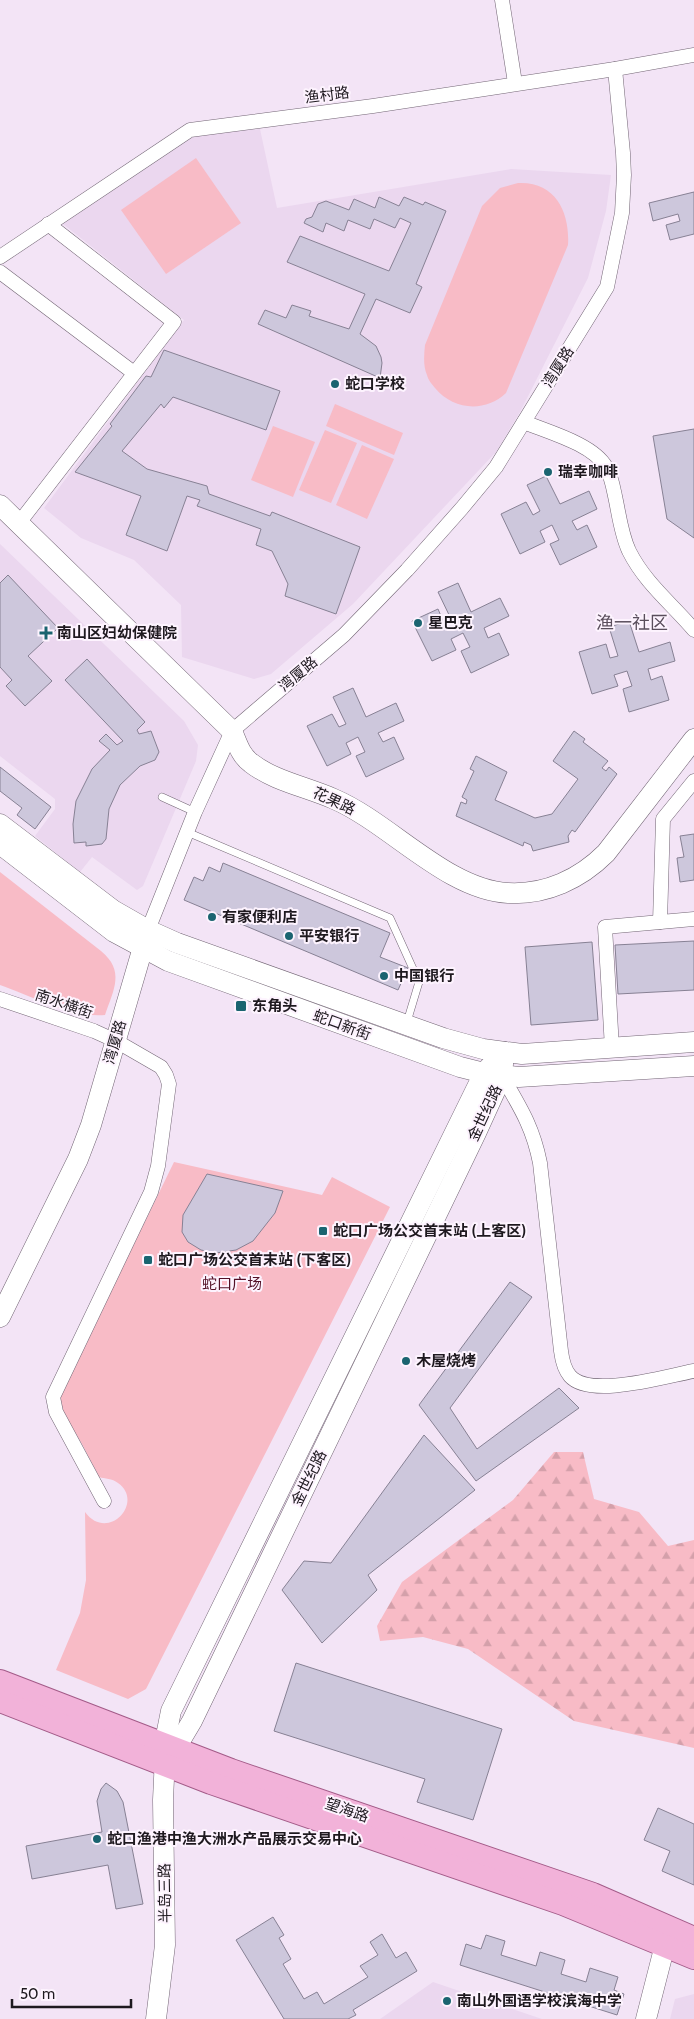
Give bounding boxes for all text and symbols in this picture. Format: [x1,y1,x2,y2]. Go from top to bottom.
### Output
street label: 渔村路 [304,83,350,107]
street label: 湾厦路 [538,343,578,391]
place label: 蛇口学校 [345,375,405,393]
marker: 蛇口学校 [329,378,341,390]
place label: 瑞幸咖啡 [558,463,618,481]
marker: 瑞幸咖啡 [542,466,554,478]
district label: 渔一社区 [596,612,668,634]
place label: 星巴克 [428,614,473,632]
marker: 星巴克 [412,617,424,629]
place label: 南山区妇幼保健院 [57,624,177,642]
marker: 南山区妇幼保健院 [39,626,53,640]
street label: 湾厦路 [275,653,321,695]
street label: 花果路 [310,783,358,819]
place label: 有家便利店 [222,908,297,926]
marker: 有家便利店 [206,911,218,923]
place label: 平安银行 [299,927,359,945]
marker: 平安银行 [283,930,295,942]
place label: 中国银行 [394,967,454,985]
marker: 中国银行 [378,970,390,982]
street label: 南水横街 [33,986,95,1022]
place label: 东角头 [252,997,297,1015]
marker: 东角头 [234,999,248,1013]
street label: 蛇口新街 [311,1006,373,1044]
street label: 湾厦路 [100,1018,130,1066]
street label: 金世纪路 [464,1082,506,1144]
place label: 蛇口广场公交首末站 (上客区) [333,1222,526,1240]
marker: 蛇口广场公交首末站 (上客区) [317,1225,329,1237]
place label: 蛇口广场公交首末站 (下客区) [158,1251,351,1269]
marker: 蛇口广场公交首末站 (下客区) [142,1254,154,1266]
park label: 蛇口广场 [202,1275,262,1293]
place label: 木屋烧烤 [416,1352,476,1370]
marker: 木屋烧烤 [400,1355,412,1367]
street label: 金世纪路 [288,1447,330,1509]
street label: 望海路 [323,1794,371,1826]
place label: 蛇口渔港中渔大洲水产品展示交易中心 [107,1830,362,1848]
marker: 蛇口渔港中渔大洲水产品展示交易中心 [91,1833,103,1845]
street label: 半岛三路 [155,1863,175,1923]
scale bar [12,1976,131,2008]
text: 50 m [20,1985,55,2003]
place label: 南山外国语学校滨海中学 [457,1992,622,2010]
marker: 南山外国语学校滨海中学 [441,1995,453,2007]

